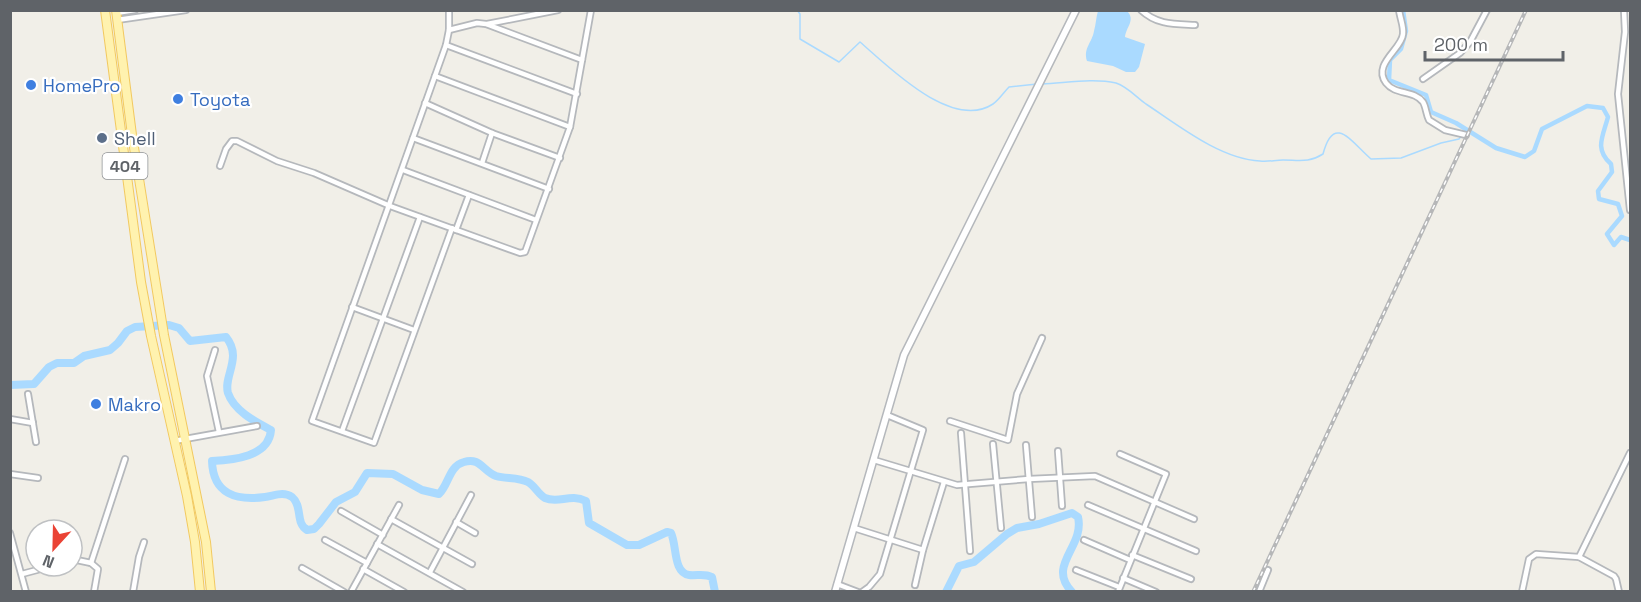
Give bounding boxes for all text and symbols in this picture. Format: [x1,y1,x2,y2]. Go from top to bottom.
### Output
scale bar [1425,24,1563,62]
text: 200 m [1434,33,1488,56]
place label: HomePro [43,74,120,97]
marker: HomePro [24,78,38,92]
place label: Toyota [190,88,250,111]
marker: Toyota [171,92,185,106]
place label: Shell [114,127,156,150]
marker: Shell [95,131,109,145]
road number: 404 [102,153,148,179]
place label: Makro [108,393,161,416]
marker: Makro [89,397,103,411]
north arrow [24,518,84,578]
text: N [40,550,57,573]

